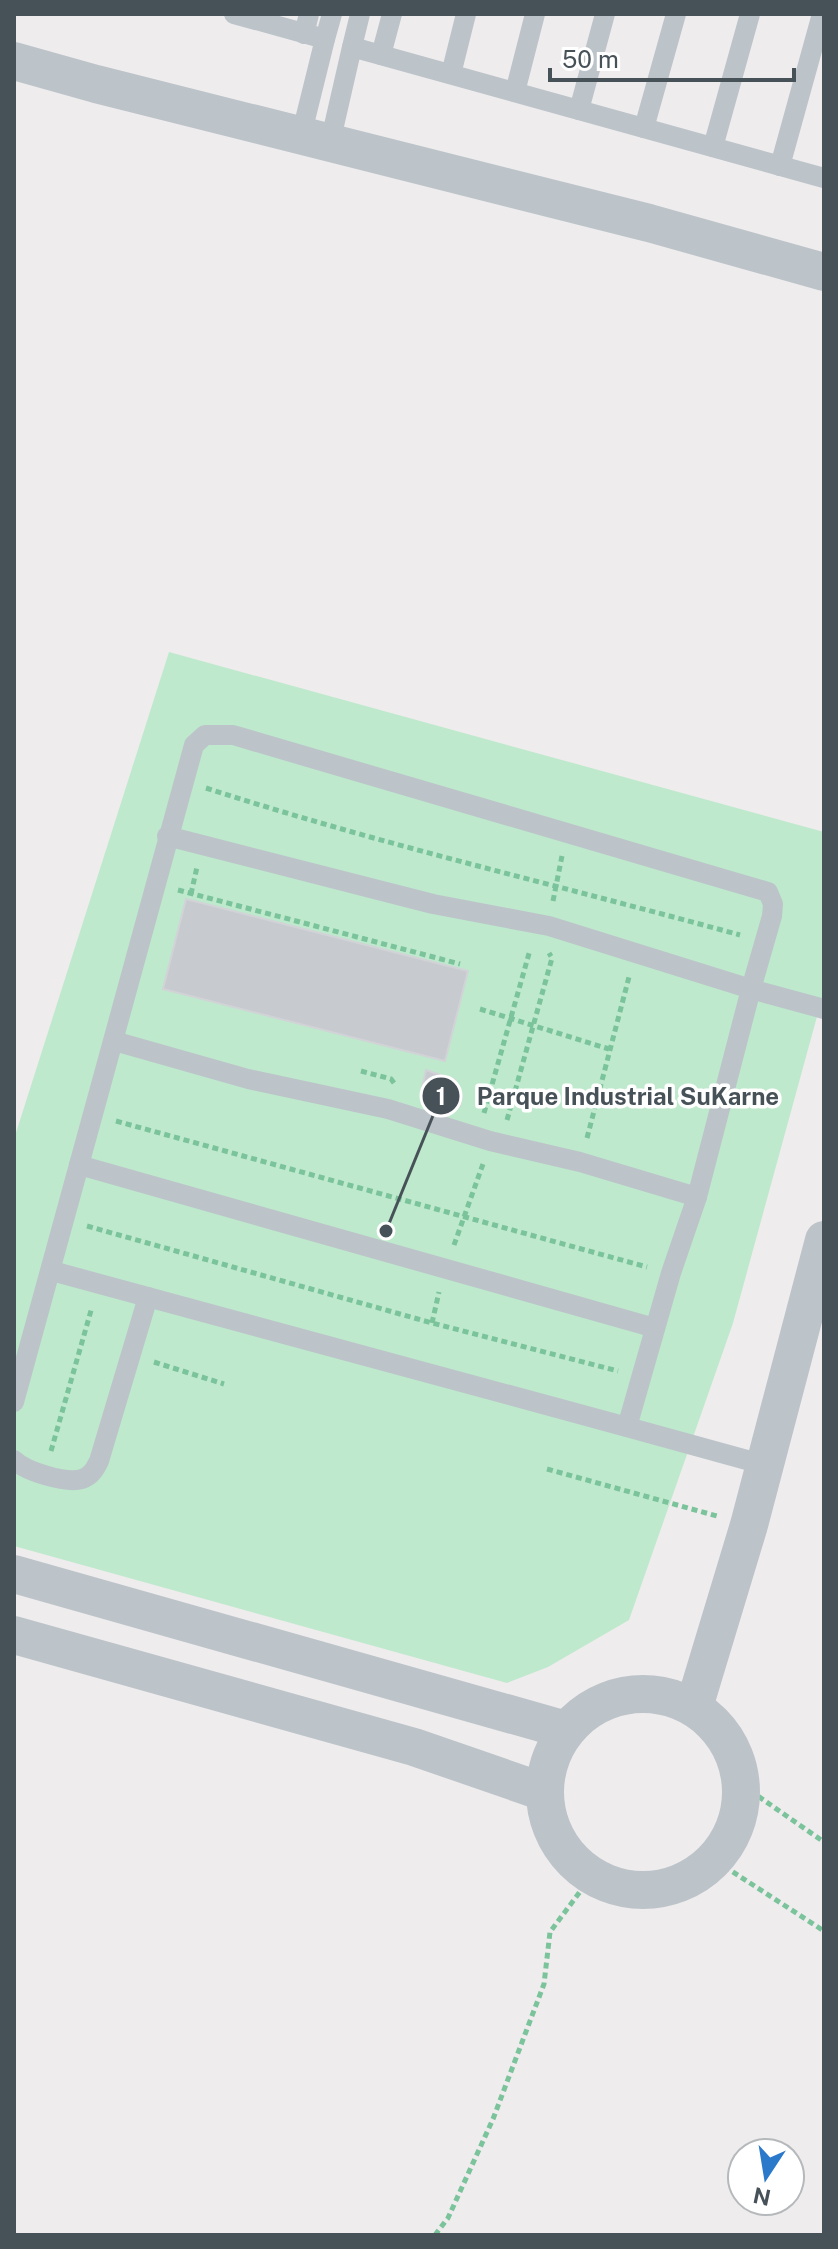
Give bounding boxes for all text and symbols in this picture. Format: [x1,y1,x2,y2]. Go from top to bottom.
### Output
scale bar [550,32,794,82]
text: 50 m [562,45,619,73]
callout: Parque Industrial SuKarne [421,1072,795,1120]
text: 1 [436,1082,446,1110]
text: Parque Industrial SuKarne [477,1082,779,1110]
north arrow [726,2137,806,2217]
text: N [751,2182,773,2211]

